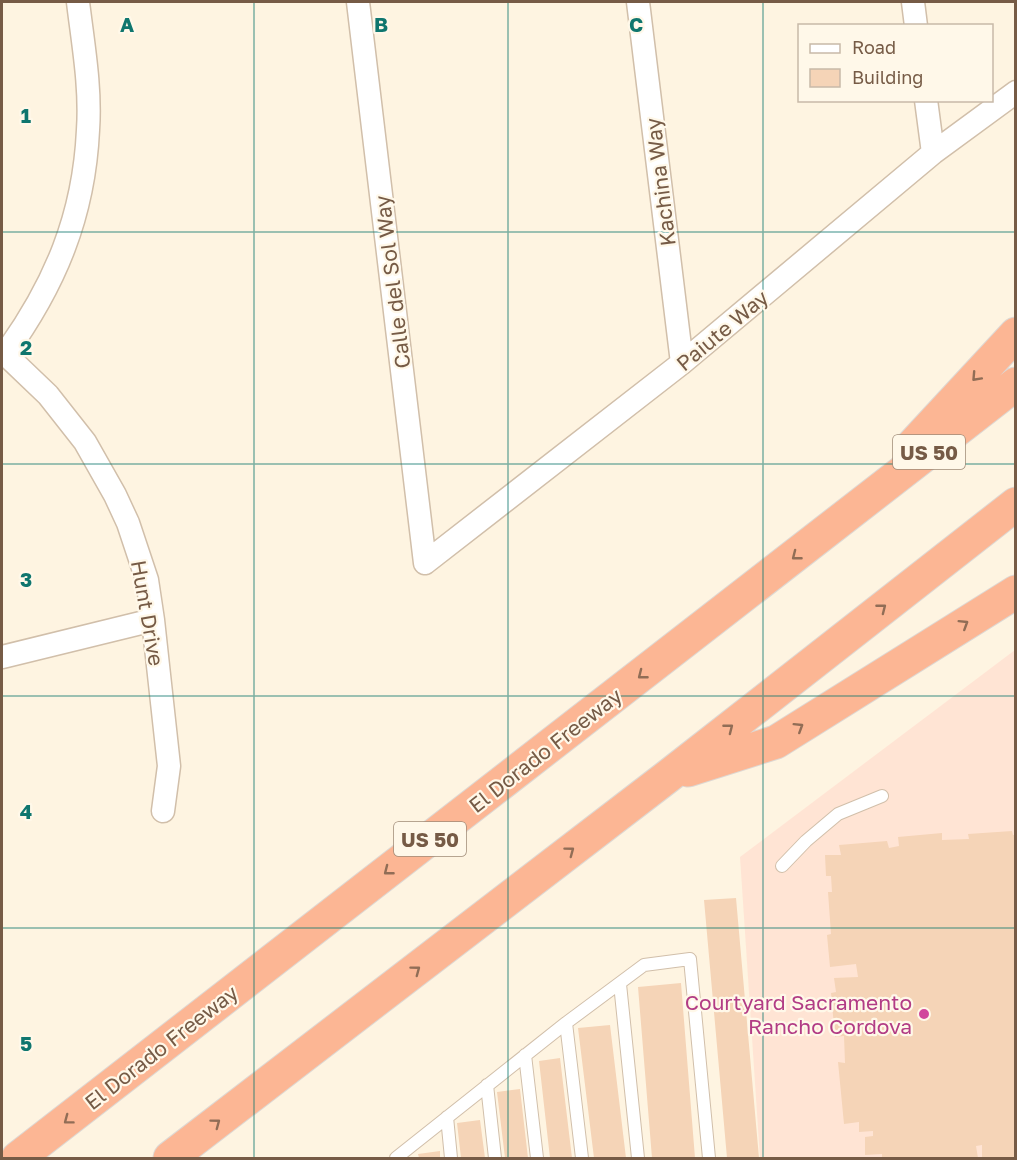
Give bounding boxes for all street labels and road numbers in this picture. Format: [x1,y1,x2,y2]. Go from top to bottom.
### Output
street label: Kachina Way [639,116,681,247]
street label: Calle del Sol Way [368,194,416,370]
street label: Paiute Way [671,284,773,376]
road number: US 50 [893,435,965,469]
street label: Hunt Drive [126,558,170,668]
street label: El Dorado Freeway [463,682,627,818]
road number: US 50 [394,822,466,856]
street label: El Dorado Freeway [79,979,243,1115]

